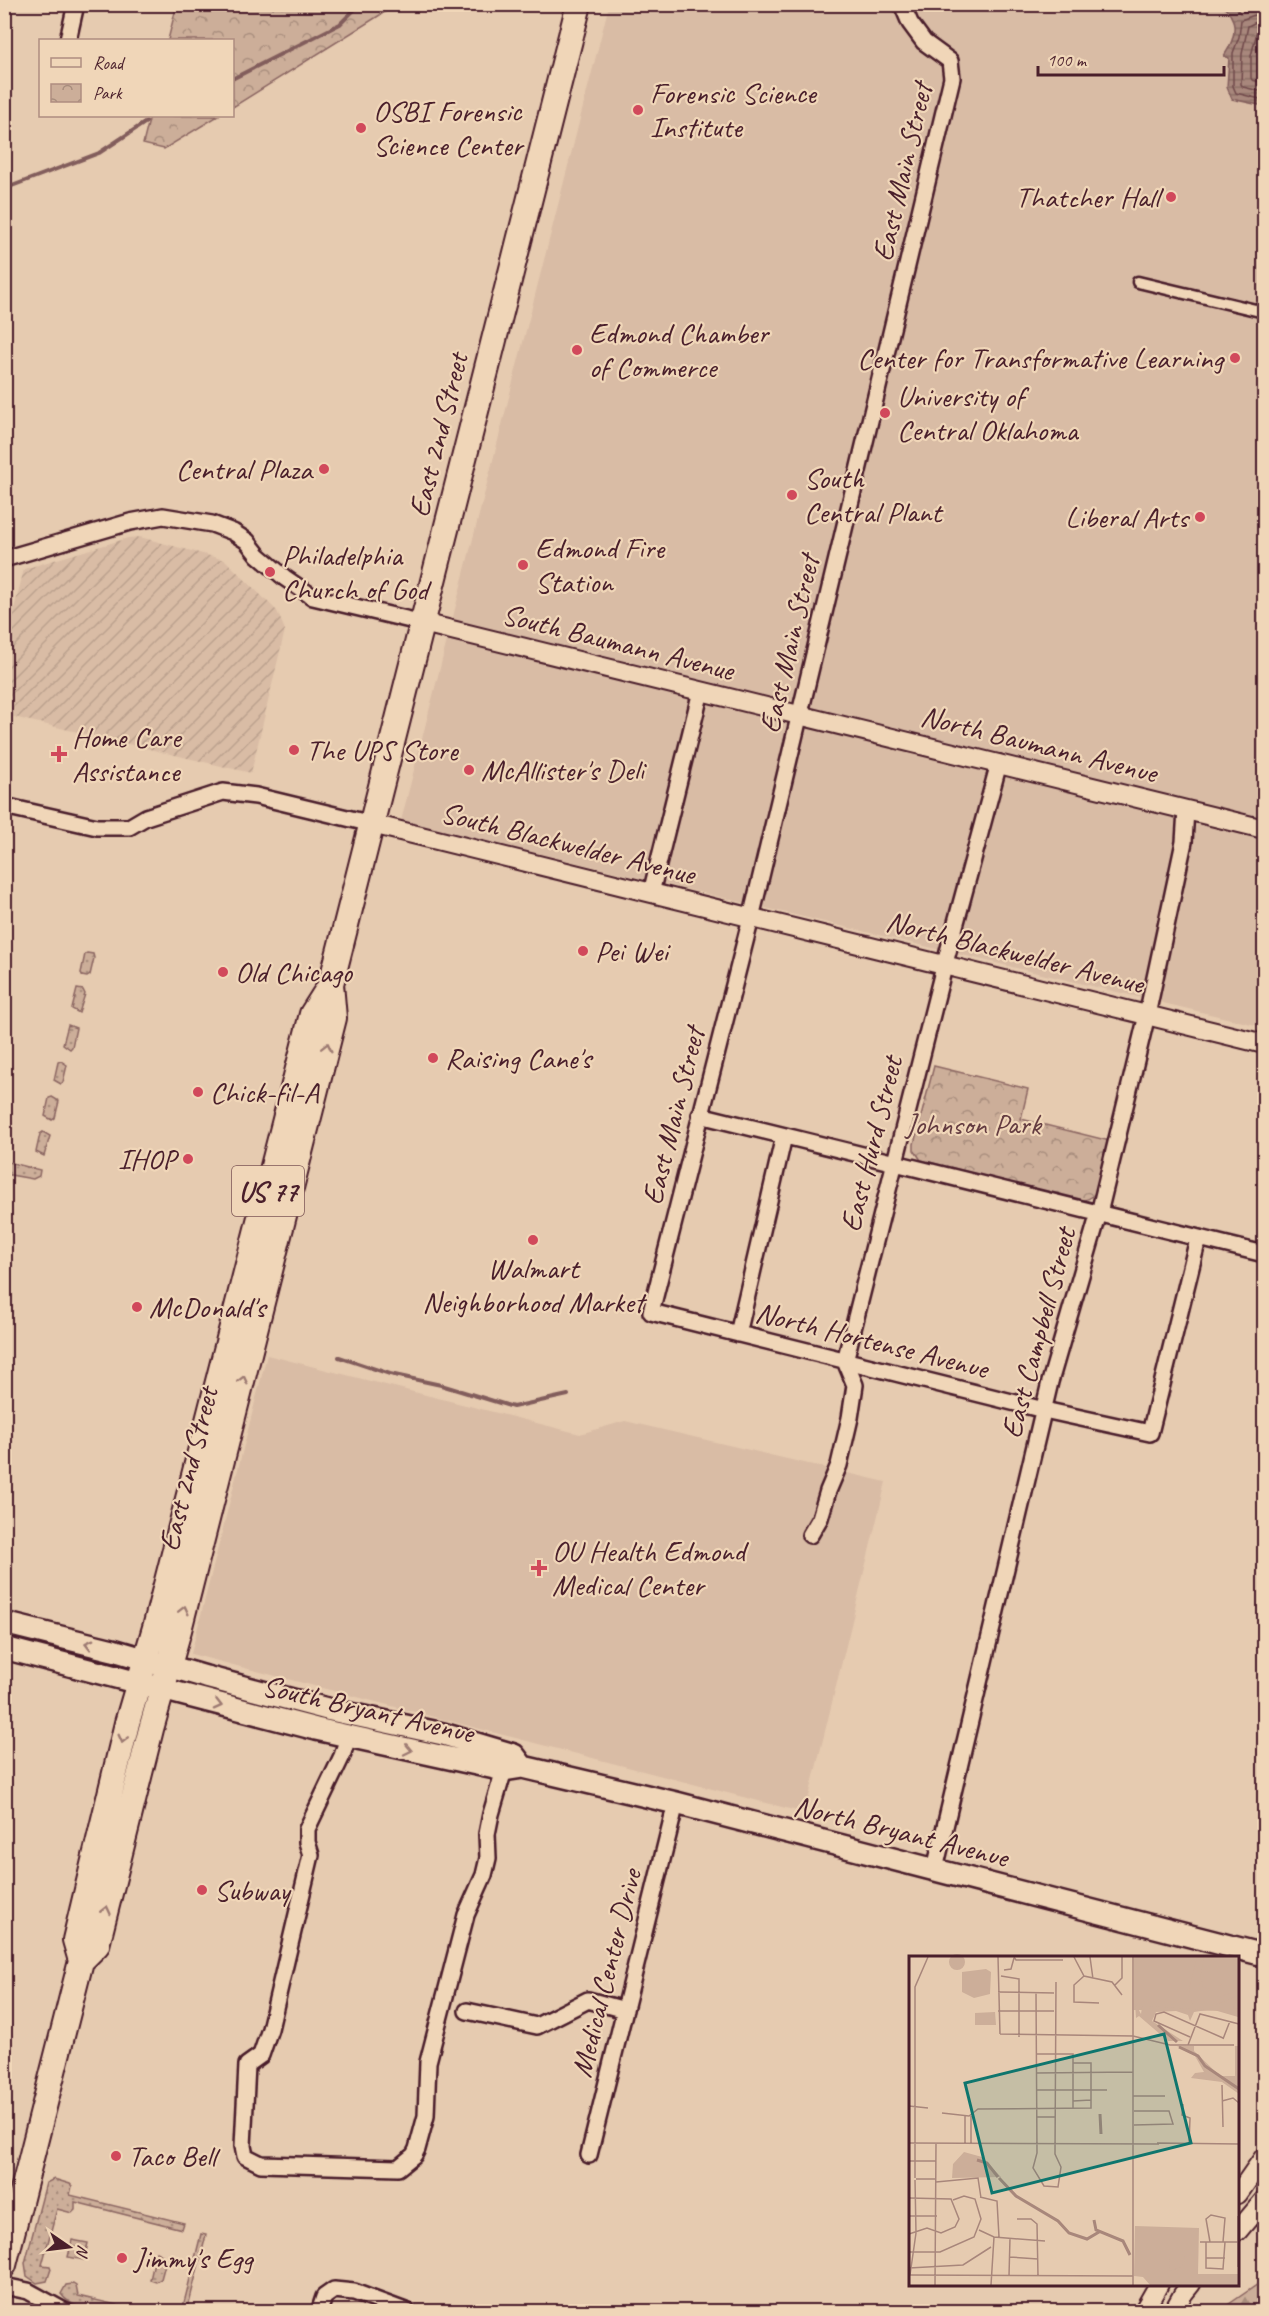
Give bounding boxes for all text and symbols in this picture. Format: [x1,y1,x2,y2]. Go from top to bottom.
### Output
legend [39,39,234,117]
scale bar [1038,39,1224,77]
text: 100 m [1047,49,1088,71]
text: Road [93,52,126,74]
place label: Forensic Science Institute [650,74,818,146]
street label: East Main Street [863,76,942,265]
text: Park [93,82,123,104]
place label: OSBI Forensic Science Center [373,92,525,164]
marker: Forensic Science Institute [631,103,645,117]
marker: OSBI Forensic Science Center [354,121,368,135]
place label: Thatcher Hall [1015,178,1164,216]
marker: Thatcher Hall [1164,190,1178,204]
place label: Edmond Chamber of Commerce [589,314,771,386]
place label: Center for Transformative Learning [857,339,1225,377]
marker: Edmond Chamber of Commerce [570,343,584,357]
street label: East 2nd Street [399,346,477,521]
marker: Center for Transformative Learning [1228,351,1242,365]
place label: University of Central Oklahoma [897,377,1080,449]
marker: University of Central Oklahoma [878,406,892,420]
place label: Central Plaza [176,450,314,488]
place label: South Central Plant [804,459,944,531]
marker: Central Plaza [317,462,331,476]
marker: South Central Plant [785,488,799,502]
place label: Liberal Arts [1065,498,1191,536]
marker: Liberal Arts [1193,510,1207,524]
place label: Edmond Fire Station [535,529,666,601]
place label: Philadelphia Church of God [282,536,432,608]
street label: East Main Street [750,548,829,737]
marker: Edmond Fire Station [516,558,530,572]
marker: Philadelphia Church of God [263,565,277,579]
street label: South Baumann Avenue [498,595,740,690]
street label: North Baumann Avenue [917,696,1163,792]
place label: Home Care Assistance [72,718,183,790]
place label: The UPS Store [306,731,460,769]
marker: The UPS Store [287,743,301,757]
marker: Home Care Assistance [50,745,68,763]
place label: McAllister's Deli [481,751,647,789]
marker: McAllister's Deli [462,763,476,777]
street label: South Blackwelder Avenue [437,793,701,893]
street label: North Blackwelder Avenue [882,902,1150,1003]
place label: Pei Wei [595,932,671,970]
marker: Pei Wei [576,944,590,958]
place label: Old Chicago [235,953,353,991]
marker: Old Chicago [216,965,230,979]
street label: East Main Street [633,1020,714,1208]
place label: Raising Cane's [445,1039,594,1077]
one-way arrow [319,1043,332,1053]
street label: East Hurd Street [831,1050,912,1235]
marker: Raising Cane's [426,1051,440,1065]
place label: Chick-fil-A [210,1073,321,1111]
marker: Chick-fil-A [191,1085,205,1099]
park label: Johnson Park [903,1105,1043,1143]
place label: IHOP [118,1140,180,1178]
marker: IHOP [181,1152,195,1166]
road number: US 77 [232,1166,304,1216]
street label: East Campbell Street [992,1221,1085,1442]
marker: Walmart Neighborhood Market [526,1233,540,1247]
place label: Walmart Neighborhood Market [422,1249,648,1321]
place label: McDonald's [149,1288,268,1326]
street label: North Hortense Avenue [752,1293,994,1388]
marker: McDonald's [130,1300,144,1314]
one-way arrow [235,1375,248,1385]
street label: East 2nd Street [149,1380,227,1555]
place label: OU Health Edmond Medical Center [552,1532,749,1604]
marker: OU Health Edmond Medical Center [530,1559,548,1577]
one-way arrow [177,1605,190,1615]
one-way arrow [84,1638,94,1651]
street label: South Bryant Avenue [259,1666,480,1752]
one-way arrow [213,1697,223,1710]
one-way arrow [117,1734,130,1744]
one-way arrow [403,1743,413,1756]
street label: North Bryant Avenue [790,1786,1014,1877]
street label: Medical Center Drive [562,1863,651,2081]
place label: Subway [214,1871,292,1909]
marker: Subway [195,1883,209,1897]
one-way arrow [98,1906,111,1916]
inset map [909,1956,1239,2286]
place label: Taco Bell [128,2137,221,2175]
marker: Taco Bell [109,2149,123,2163]
north arrow [39,2217,99,2277]
place label: Jimmy's Egg [132,2239,255,2277]
text: N [71,2243,93,2261]
marker: Jimmy's Egg [115,2251,129,2265]

